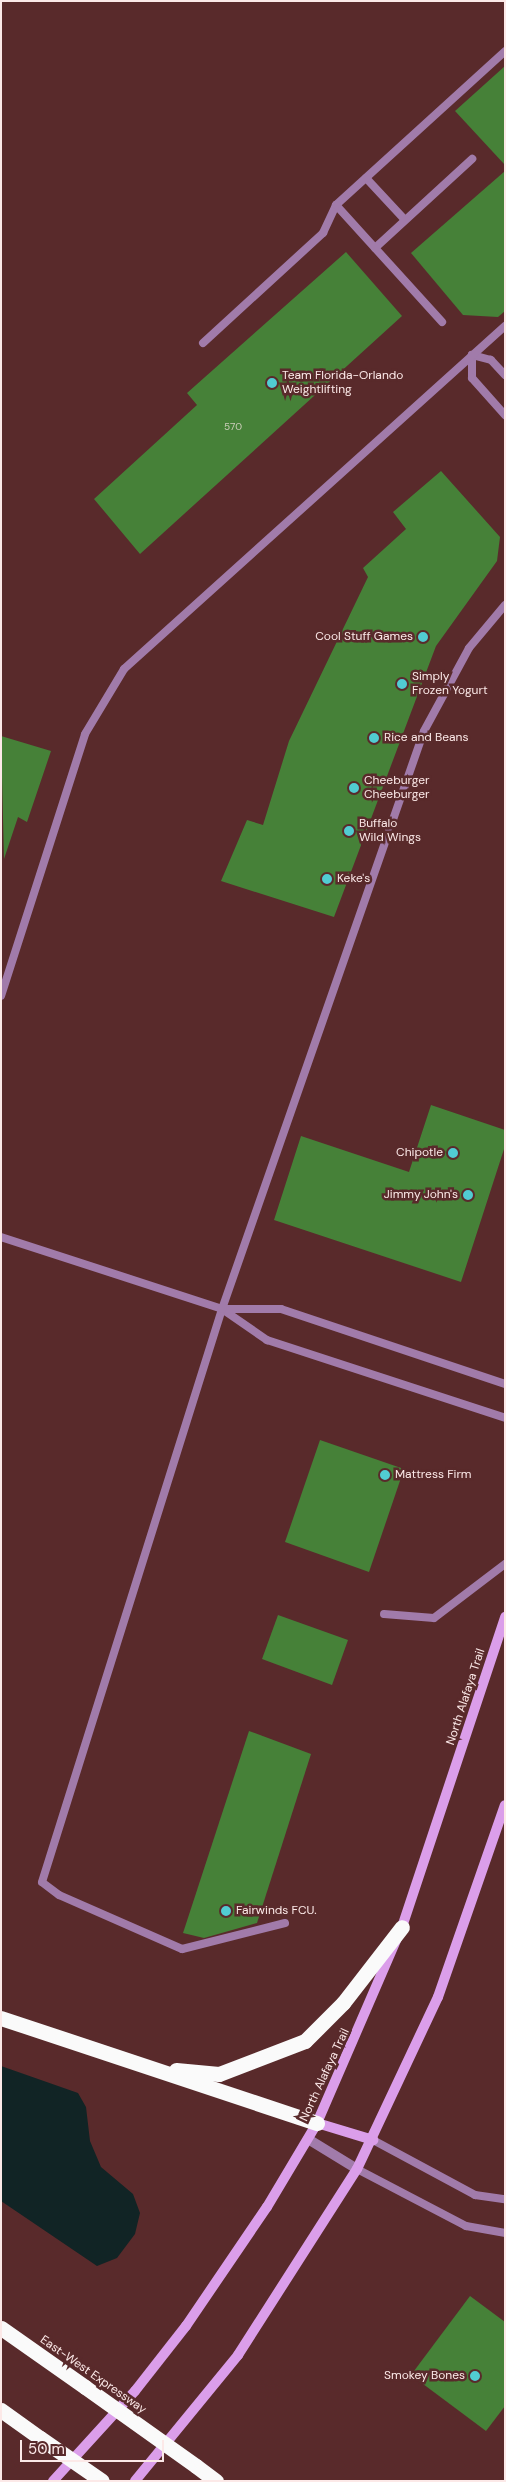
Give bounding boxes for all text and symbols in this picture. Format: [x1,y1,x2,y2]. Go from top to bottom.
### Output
place label: Team Florida-Orlando Weightlifting [282,369,403,397]
marker: Team Florida-Orlando Weightlifting [266,377,278,389]
house number: 570 [224,421,242,433]
place label: Cool Stuff Games [315,630,413,644]
marker: Cool Stuff Games [417,631,429,643]
place label: Simply Frozen Yogurt [412,670,488,698]
marker: Simply Frozen Yogurt [396,678,408,690]
place label: Rice and Beans [384,731,469,745]
marker: Rice and Beans [368,732,380,744]
place label: Cheeburger Cheeburger [364,774,430,802]
marker: Cheeburger Cheeburger [348,782,360,794]
place label: Buffalo Wild Wings [359,817,421,845]
marker: Buffalo Wild Wings [343,825,355,837]
place label: Keke's [337,872,370,886]
marker: Keke's [321,873,333,885]
place label: Chipotle [396,1146,443,1160]
marker: Chipotle [447,1147,459,1159]
place label: Jimmy John's [384,1188,458,1202]
marker: Jimmy John's [462,1189,474,1201]
place label: Mattress Firm [395,1468,472,1482]
marker: Mattress Firm [379,1469,391,1481]
street label: North Alafaya Trail [444,1647,488,1747]
place label: Fairwinds FCU. [236,1904,317,1918]
marker: Fairwinds FCU. [220,1905,232,1917]
street label: North Alafaya Trail [297,2026,353,2124]
street label: East-West Expressway [37,2333,149,2417]
place label: Smokey Bones [384,2369,465,2383]
marker: Smokey Bones [469,2370,481,2382]
scale bar [22,2430,166,2462]
text: 50 m [28,2439,65,2459]

